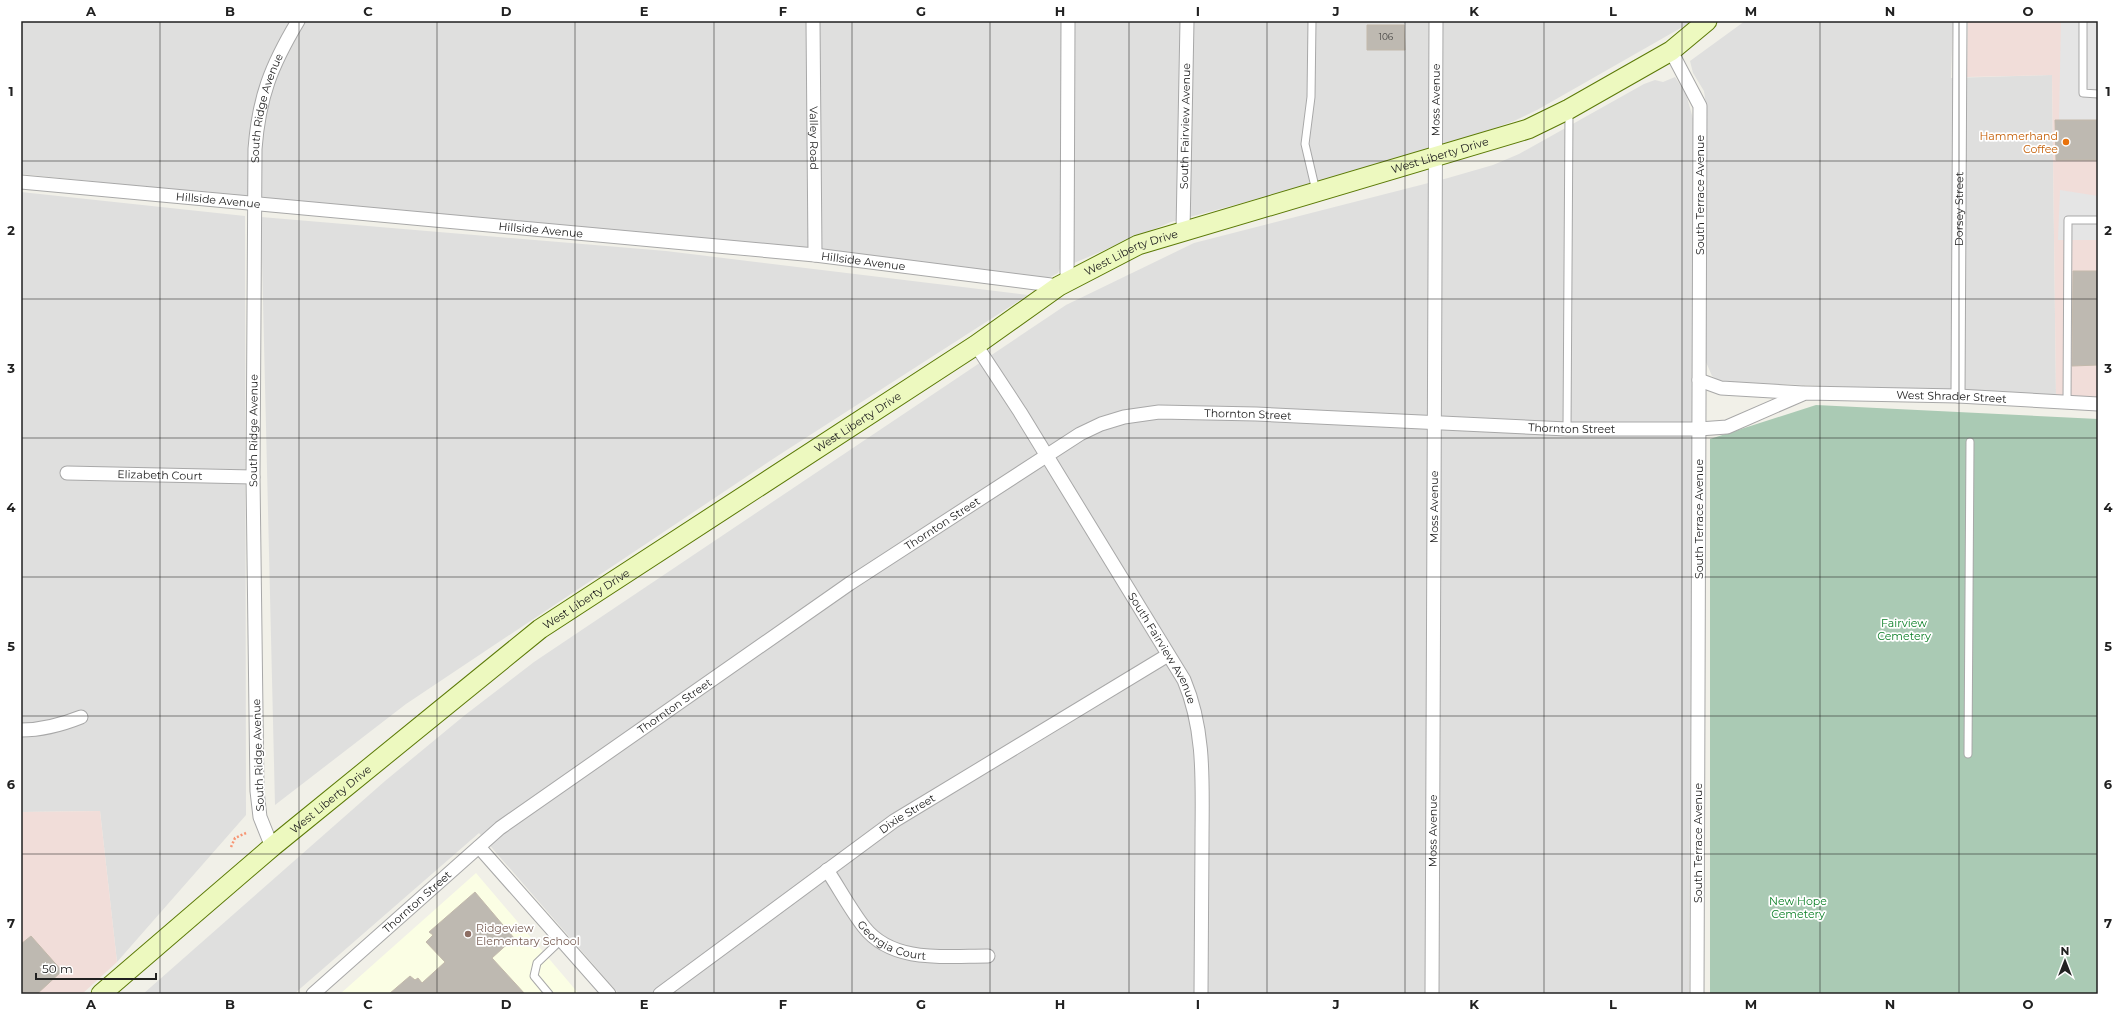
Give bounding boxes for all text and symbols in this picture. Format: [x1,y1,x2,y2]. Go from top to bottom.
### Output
text: A [85,3,97,19]
text: B [225,3,235,19]
text: C [363,3,373,19]
text: D [501,3,512,19]
text: E [640,3,649,19]
text: F [779,3,787,19]
text: G [916,3,926,19]
text: H [1055,3,1065,19]
text: I [1196,3,1200,19]
text: J [1331,3,1340,19]
text: K [1469,3,1479,19]
text: L [1609,3,1617,19]
text: M [1745,3,1757,19]
text: N [1885,3,1895,19]
text: O [2023,3,2034,19]
house number: 106 [1379,31,1394,42]
street label: South Ridge Avenue [248,51,286,163]
street label: South Fairview Avenue [1177,62,1193,189]
street label: Moss Avenue [1429,63,1443,136]
text: 1 [8,83,14,99]
text: 1 [2105,83,2111,99]
street label: Valley Road [807,106,821,170]
place label: Hammerhand Coffee [1979,129,2058,156]
street label: West Liberty Drive [1389,134,1491,176]
street label: South Terrace Avenue [1693,135,1707,255]
marker: Hammerhand Coffee [2061,137,2071,147]
street label: Dorsey Street [1952,171,1966,246]
street label: Hillside Avenue [175,189,261,211]
street label: Hillside Avenue [498,219,584,241]
text: 2 [7,222,15,238]
text: 2 [2104,222,2112,238]
street label: West Liberty Drive [1082,226,1180,279]
street label: Hillside Avenue [820,249,907,273]
text: 3 [6,360,15,376]
text: 3 [2103,360,2112,376]
street label: South Ridge Avenue [246,374,261,487]
street label: West Shrader Street [1896,388,2008,406]
street label: West Liberty Drive [811,389,904,456]
street label: Thornton Street [1204,406,1292,423]
street label: Thornton Street [1528,420,1616,436]
street label: South Terrace Avenue [1692,459,1706,579]
street label: Elizabeth Court [117,467,203,483]
street label: Moss Avenue [1427,470,1441,543]
street label: Thornton Street [902,494,983,553]
text: 4 [7,499,16,515]
text: 4 [2104,499,2113,515]
street label: West Liberty Drive [540,565,633,632]
street label: South Fairview Avenue [1125,590,1199,706]
park label: Fairview Cemetery [1877,616,1931,643]
text: 5 [7,638,15,654]
text: 5 [2104,638,2112,654]
street label: Thornton Street [635,675,715,737]
street label: South Ridge Avenue [249,698,267,812]
street label: West Liberty Drive [287,762,374,837]
text: 6 [7,776,16,792]
text: 6 [2104,776,2113,792]
street label: South Terrace Avenue [1691,783,1705,903]
street label: Dixie Street [876,790,938,837]
street label: Moss Avenue [1426,794,1440,867]
street label: Thornton Street [380,867,455,936]
park label: New Hope Cemetery [1769,894,1827,921]
text: 7 [7,915,15,931]
text: 7 [2104,915,2112,931]
street label: Georgia Court [854,918,927,963]
place label: Ridgeview Elementary School [476,921,580,948]
marker: Ridgeview Elementary School [463,929,473,939]
north arrow [2045,941,2085,981]
text: N [2061,944,2069,958]
scale bar [36,955,156,981]
text: 50 m [42,961,73,976]
text: A [85,996,97,1012]
text: B [225,996,235,1012]
text: C [363,996,373,1012]
text: D [501,996,512,1012]
text: E [640,996,649,1012]
text: F [779,996,787,1012]
text: G [916,996,926,1012]
text: H [1055,996,1065,1012]
text: I [1196,996,1200,1012]
text: J [1331,996,1340,1012]
text: K [1469,996,1479,1012]
text: L [1609,996,1617,1012]
text: M [1745,996,1757,1012]
text: N [1885,996,1895,1012]
text: O [2023,996,2034,1012]

